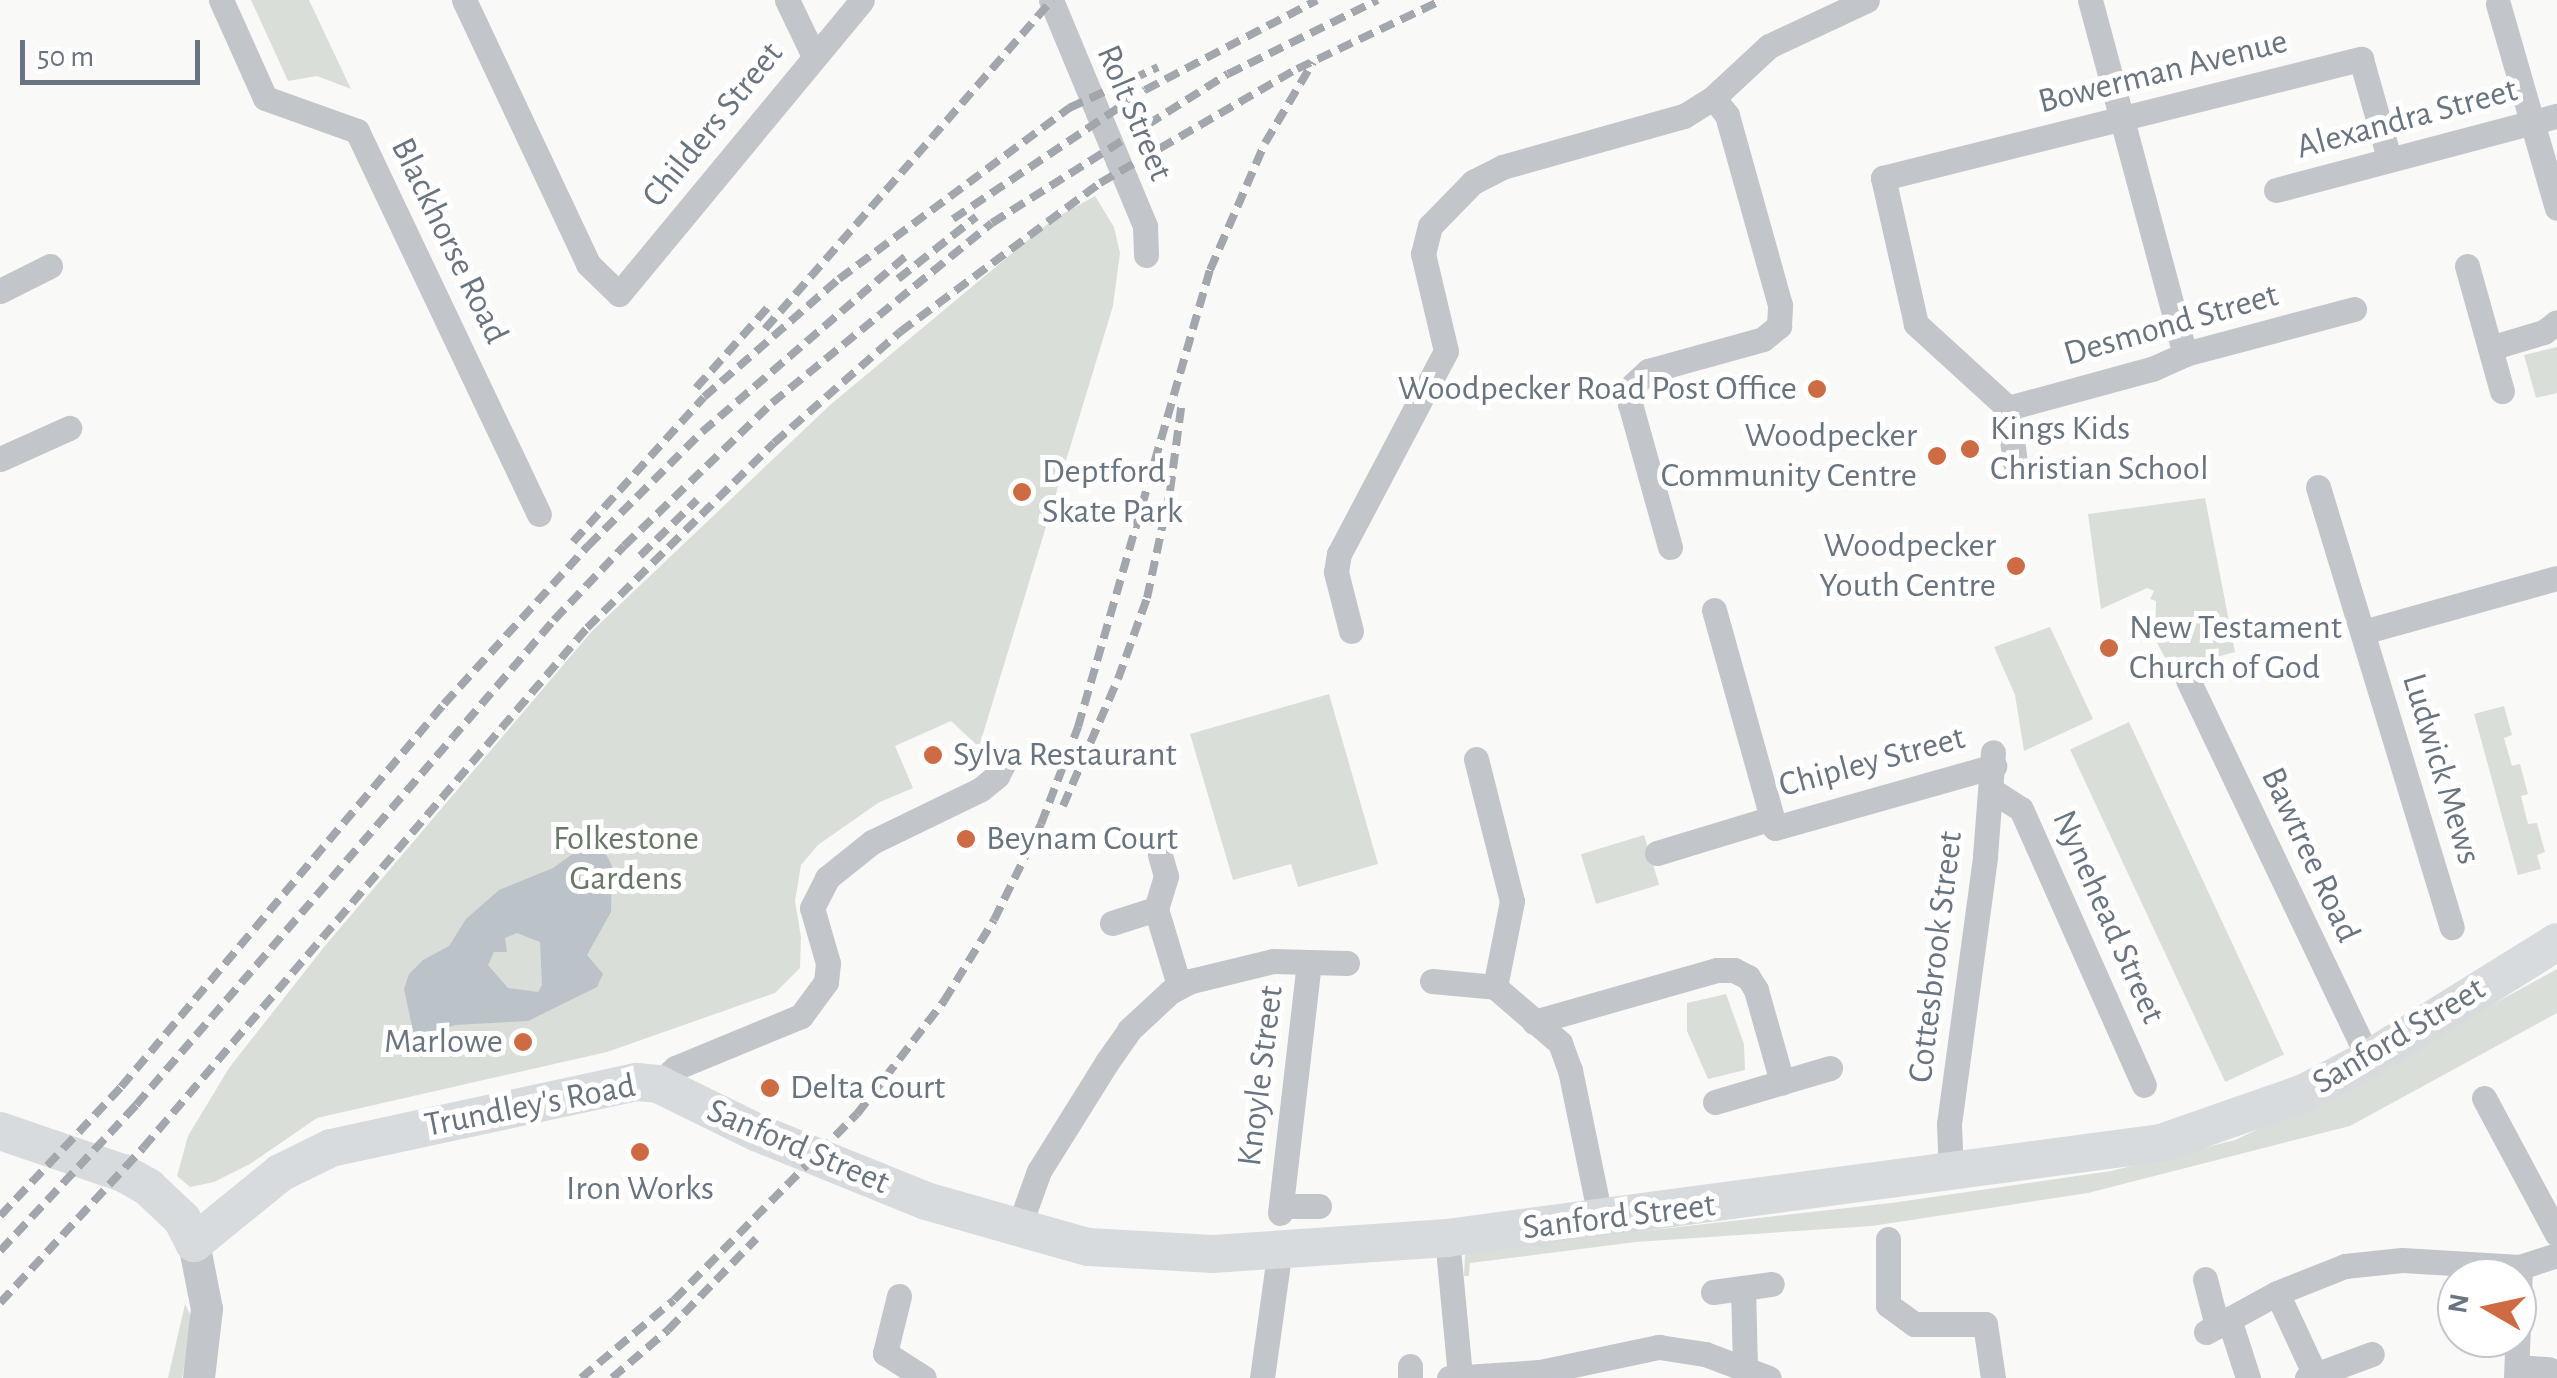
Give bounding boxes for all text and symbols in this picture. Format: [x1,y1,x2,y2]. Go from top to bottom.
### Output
scale bar [25,20,205,82]
street label: Bowerman Avenue [2034,21,2292,123]
street label: Childers Street [634,34,792,216]
street label: Rolt Street [1087,39,1181,187]
text: 50 m [37,42,94,72]
street label: Alexandra Street [2292,69,2522,169]
street label: Blackhorse Road [381,131,517,351]
street label: Desmond Street [2059,274,2283,376]
place label: Woodpecker Road Post Office [1398,368,1797,410]
marker: Woodpecker Road Post Office [1806,378,1828,400]
place label: Kings Kids Christian School [1990,408,2209,490]
place label: Woodpecker Community Centre [1661,415,1917,497]
marker: Kings Kids Christian School [1959,438,1981,460]
marker: Woodpecker Community Centre [1926,445,1948,467]
place label: Deptford Skate Park [1042,451,1183,533]
marker: Deptford Skate Park [1011,481,1033,503]
place label: Woodpecker Youth Centre [1819,525,1996,607]
marker: Woodpecker Youth Centre [2005,555,2027,577]
place label: New Testament Church of God [2129,607,2342,689]
marker: New Testament Church of God [2098,637,2120,659]
street label: Ludwick Mews [2392,669,2490,869]
street label: Chipley Street [1775,717,1969,807]
place label: Sylva Restaurant [953,734,1177,776]
marker: Sylva Restaurant [922,744,944,766]
street label: Bawtree Road [2251,761,2369,949]
street label: Nynehead Street [2042,804,2174,1030]
park label: Folkestone Gardens [553,818,699,900]
place label: Beynam Court [986,818,1178,860]
marker: Beynam Court [955,828,977,850]
street label: Cottesbrook Street [1900,829,1972,1085]
street label: Sanford Street [2305,968,2493,1104]
street label: Knoyle Street [1229,983,1293,1169]
place label: Marlowe [384,1021,503,1063]
marker: Marlowe [512,1031,534,1053]
street label: Trundley's Road [421,1065,639,1147]
place label: Delta Court [790,1067,945,1109]
marker: Delta Court [759,1077,781,1099]
street label: Sanford Street [701,1090,895,1204]
marker: Iron Works [629,1141,651,1163]
place label: Iron Works [566,1168,714,1210]
street label: Sanford Street [1520,1184,1718,1250]
north arrow [2437,1258,2537,1358]
text: N [2444,1292,2475,1315]

